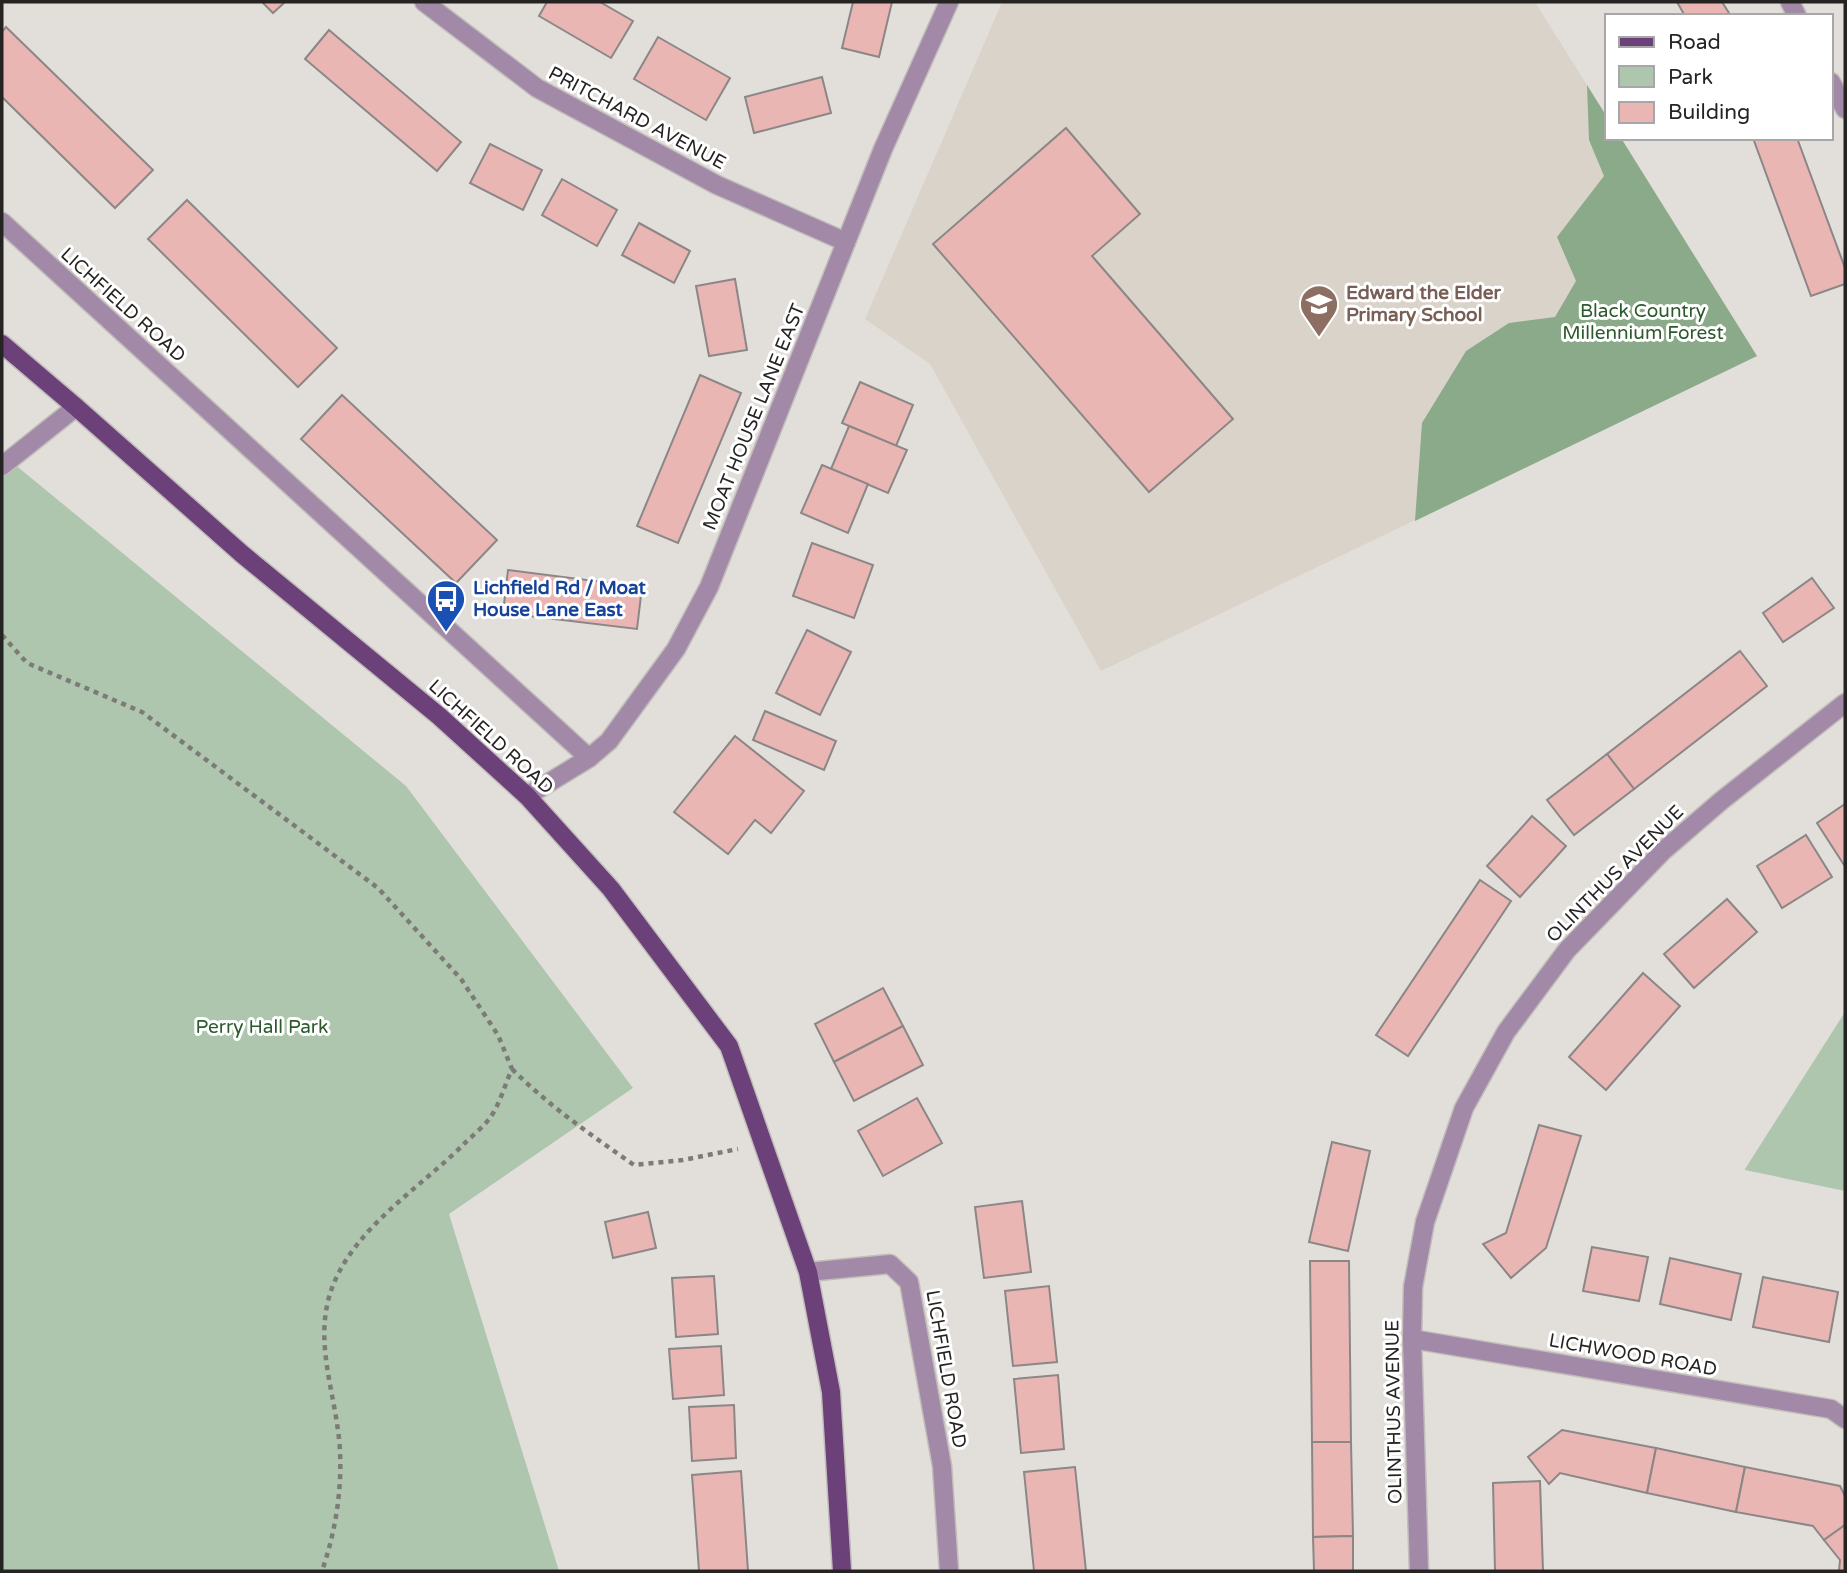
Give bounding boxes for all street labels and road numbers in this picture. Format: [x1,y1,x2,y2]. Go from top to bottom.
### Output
street label: PRITCHARD AVENUE [545,62,729,174]
street label: LICHFIELD ROAD [56,243,190,367]
street label: MOAT HOUSE LANE EAST [698,300,810,533]
street label: LICHFIELD ROAD [424,675,558,799]
street label: OLINTHUS AVENUE [1542,801,1688,947]
street label: LICHFIELD ROAD [921,1288,971,1450]
street label: OLINTHUS AVENUE [1381,1320,1407,1504]
street label: LICHWOOD ROAD [1547,1329,1719,1381]

